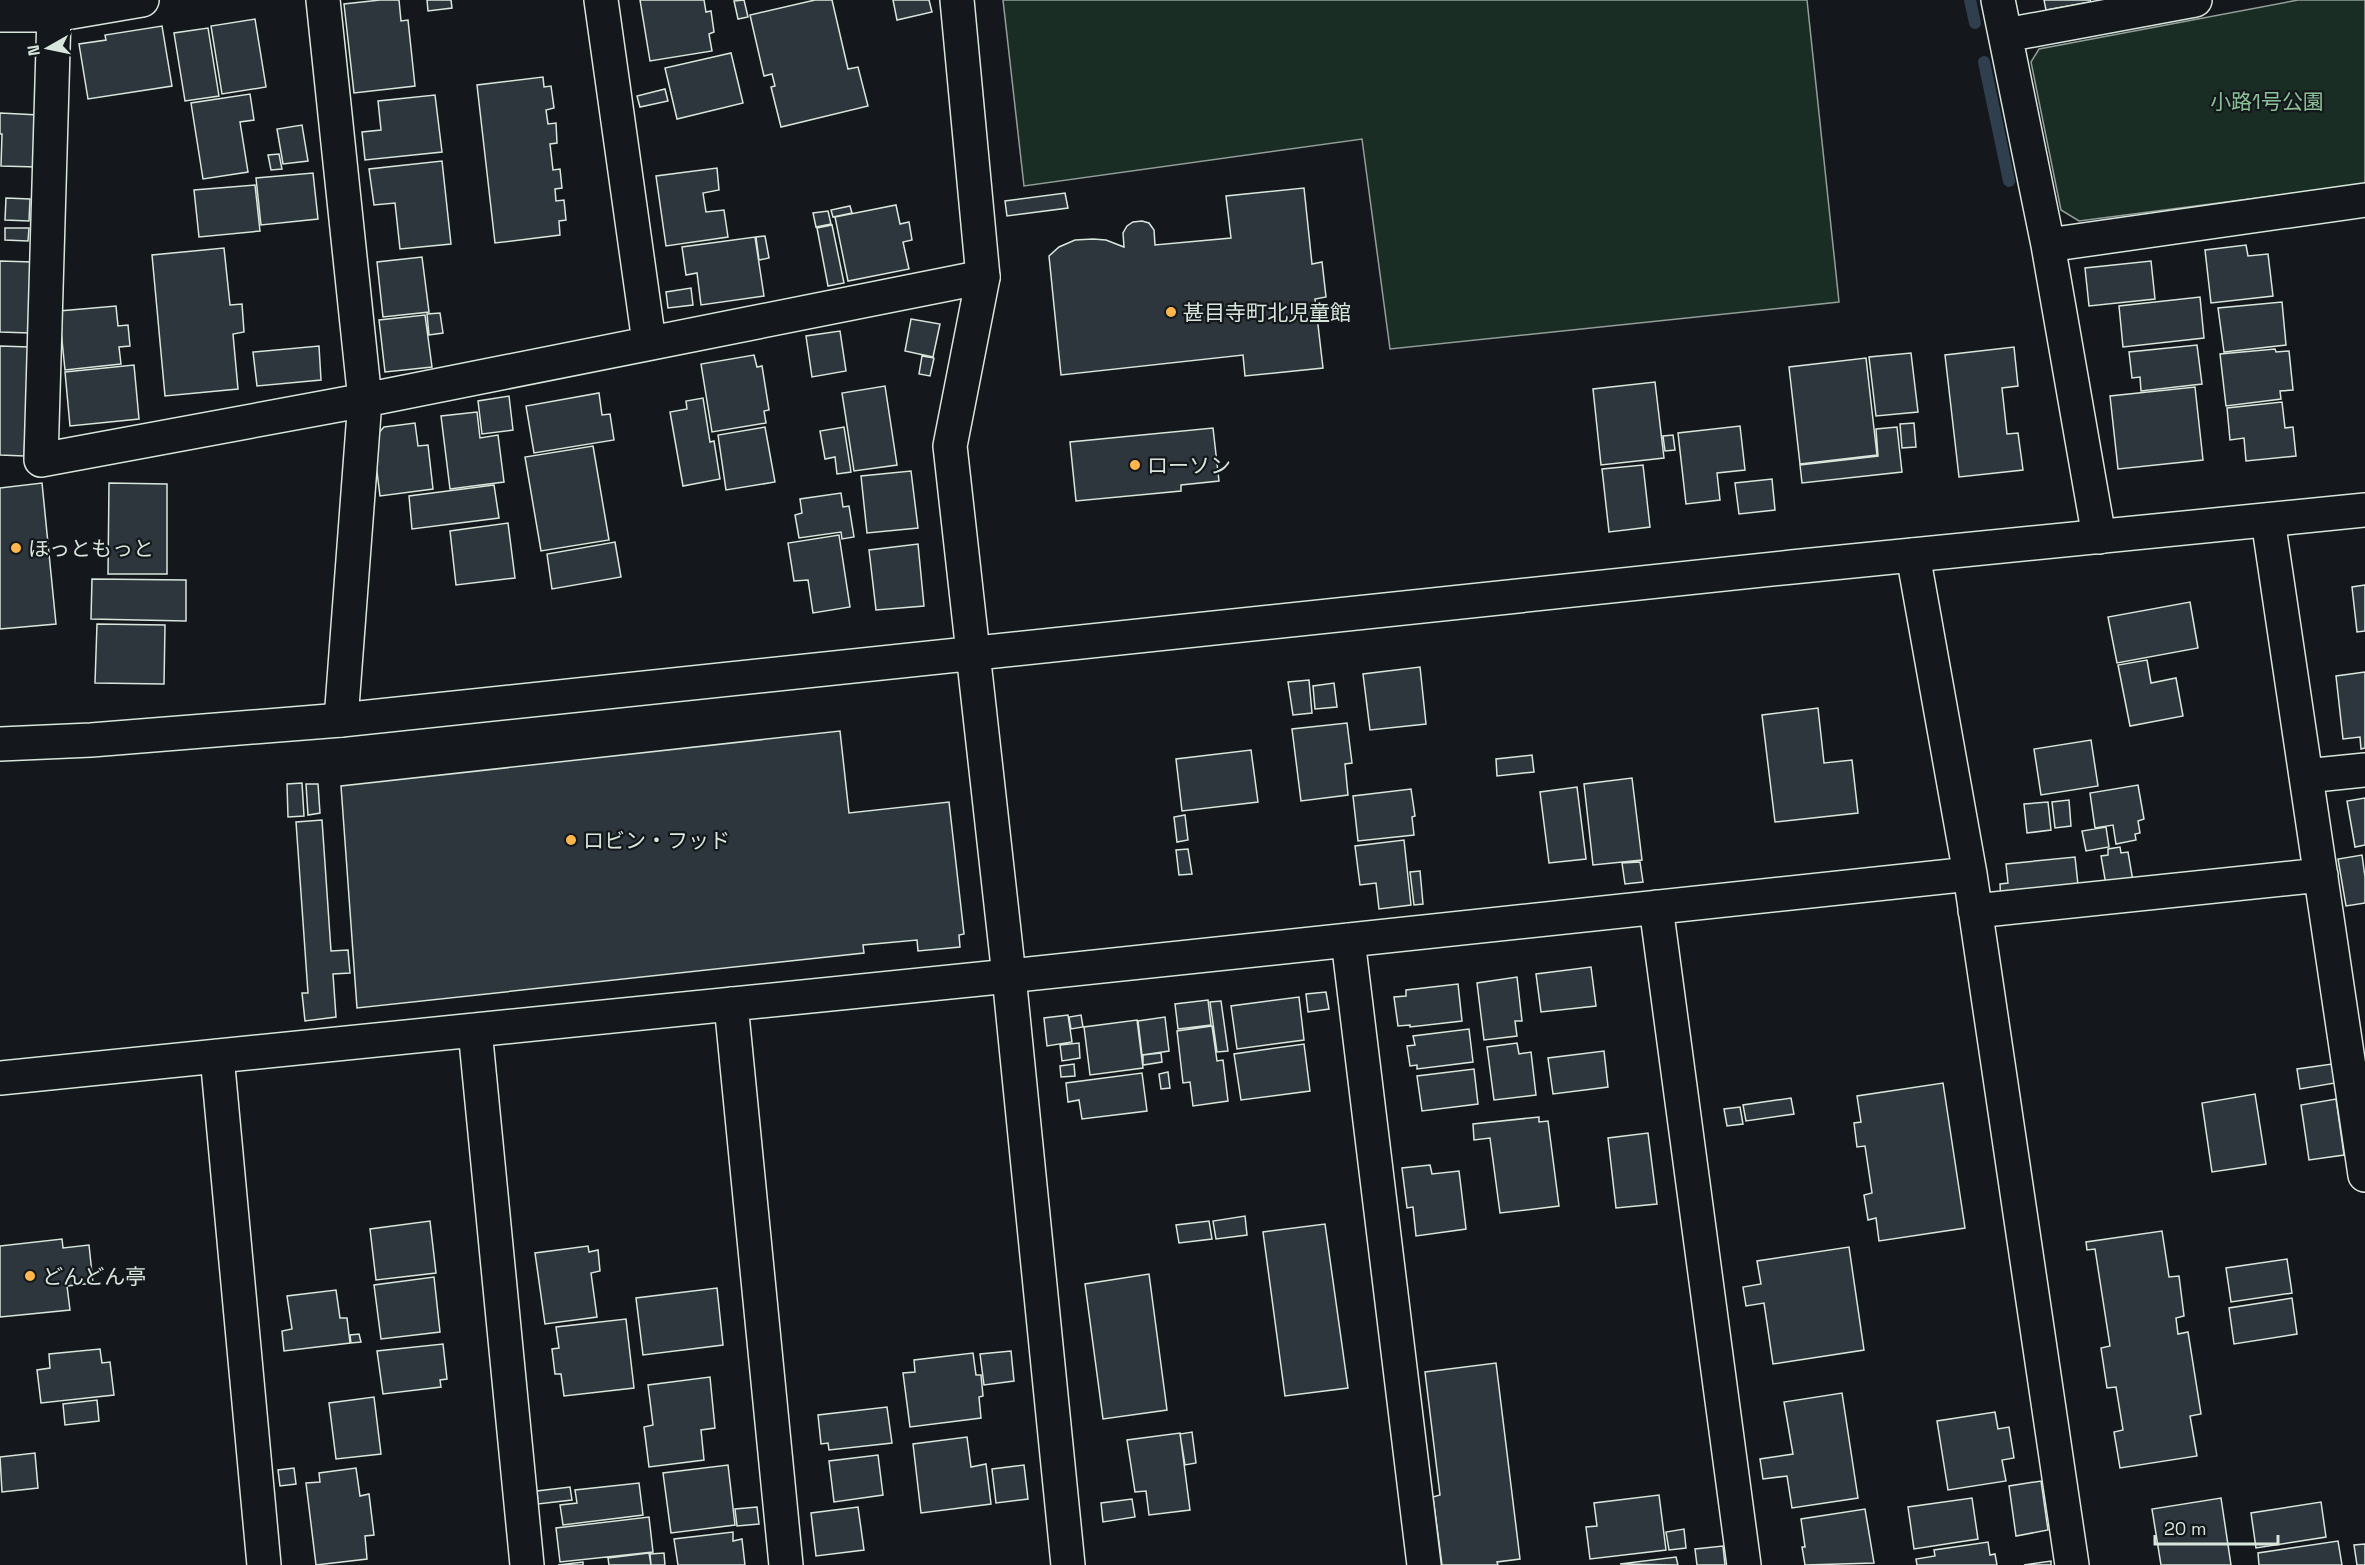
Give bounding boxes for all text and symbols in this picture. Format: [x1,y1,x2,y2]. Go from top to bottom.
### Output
north arrow [18,18,78,78]
text: N [22,43,45,57]
park label: 小路1号公園 [2210,88,2324,115]
place label: 甚目寺町北児童館 [1183,299,1351,326]
marker: 甚目寺町北児童館 [1164,305,1178,319]
place label: ローソン [1147,452,1231,479]
marker: ローソン [1128,458,1142,472]
place label: ほっともっと [28,535,154,562]
marker: ほっともっと [9,541,23,555]
place label: ロビン・フッド [583,827,730,854]
marker: ロビン・フッド [564,833,578,847]
place label: どんどん亭 [42,1263,146,1290]
marker: どんどん亭 [23,1269,37,1283]
scale bar [2155,1508,2278,1546]
text: 20 m [2164,1517,2207,1540]

